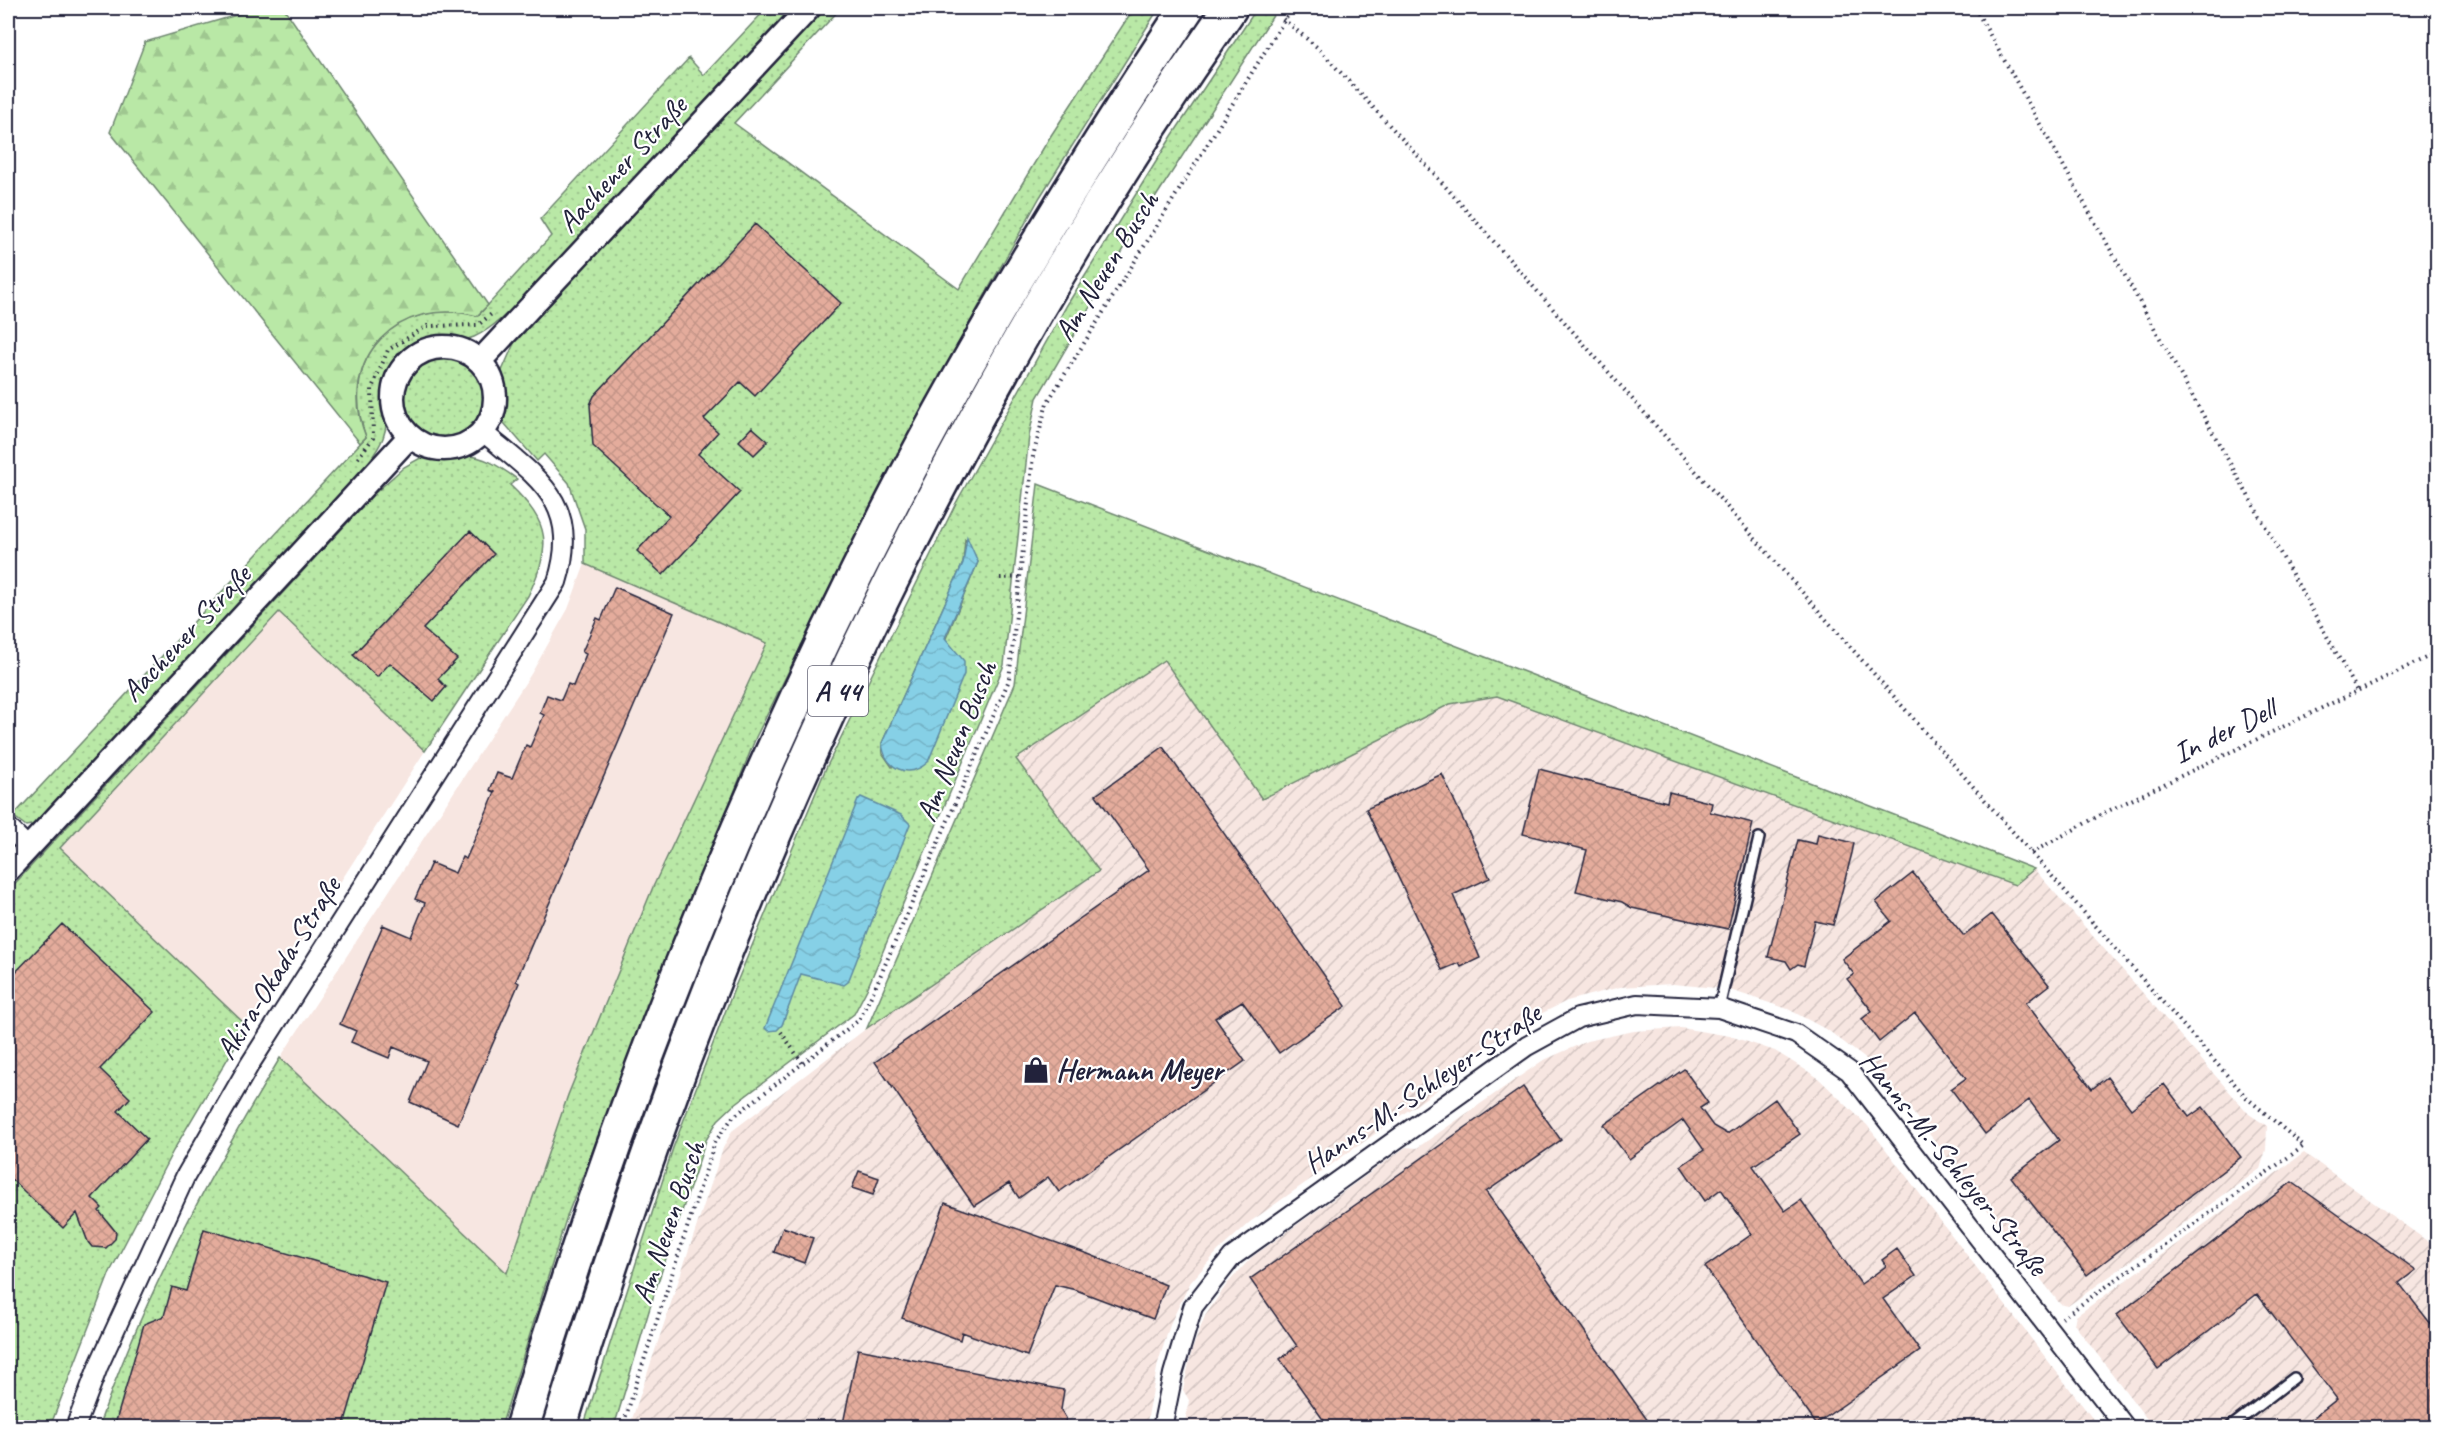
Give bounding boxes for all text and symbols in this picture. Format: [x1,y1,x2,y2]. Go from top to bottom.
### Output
street label: Aachener Straße [549,86,697,240]
street label: Am Neuen Busch [1045,183,1168,348]
street label: Aachener Straße [113,555,261,709]
street label: Am Neuen Busch [907,654,1006,827]
road number: A 44 [808,666,868,716]
street label: In der Dell [2167,688,2286,772]
street label: Akira-Okada-Straße [207,868,350,1066]
street label: Hanns-M.-Schleyer-Straße [1296,993,1550,1182]
street label: Hanns-M.-Schleyer-Straße [1852,1043,2058,1285]
place label: Hermann Meyer [1056,1051,1226,1090]
shop icon: Hermann Meyer [1021,1055,1051,1085]
street label: Am Neuen Busch [622,1134,714,1308]

